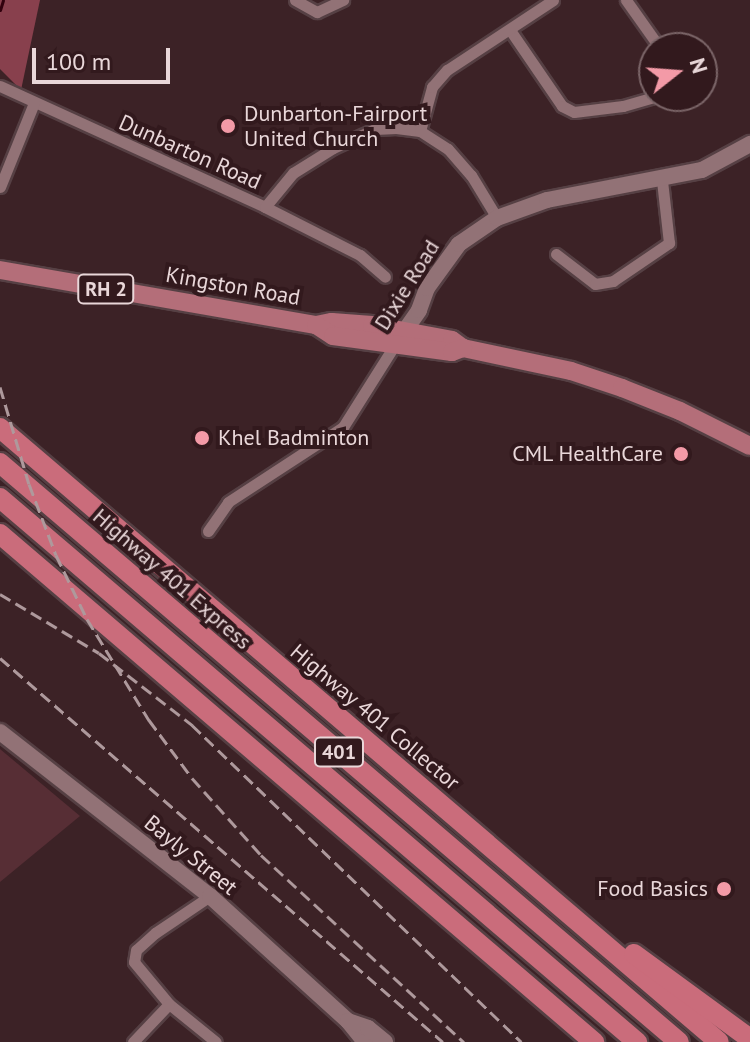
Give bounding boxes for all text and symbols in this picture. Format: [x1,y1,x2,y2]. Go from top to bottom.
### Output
scale bar [36,32,174,82]
north arrow [638,32,718,112]
text: 100 m [46,46,111,77]
text: N [684,55,715,77]
place label: Dunbarton-Fairport United Church [244,100,427,152]
street label: Dunbarton Road [115,109,265,195]
marker: Dunbarton-Fairport United Church [219,117,237,135]
street label: Dixie Road [369,235,445,335]
street label: Kingston Road [164,261,302,311]
road number: RH 2 [76,273,136,305]
place label: Khel Badminton [218,425,369,451]
marker: Khel Badminton [193,429,211,447]
place label: CML HealthCare [511,441,663,467]
marker: CML HealthCare [670,443,692,465]
street label: Highway 401 Express [87,503,257,655]
street label: Highway 401 Collector [285,638,465,796]
road number: 401 [313,736,365,768]
street label: Bayly Street [139,809,243,901]
place label: Food Basics [597,876,708,902]
marker: Food Basics [715,880,733,898]

